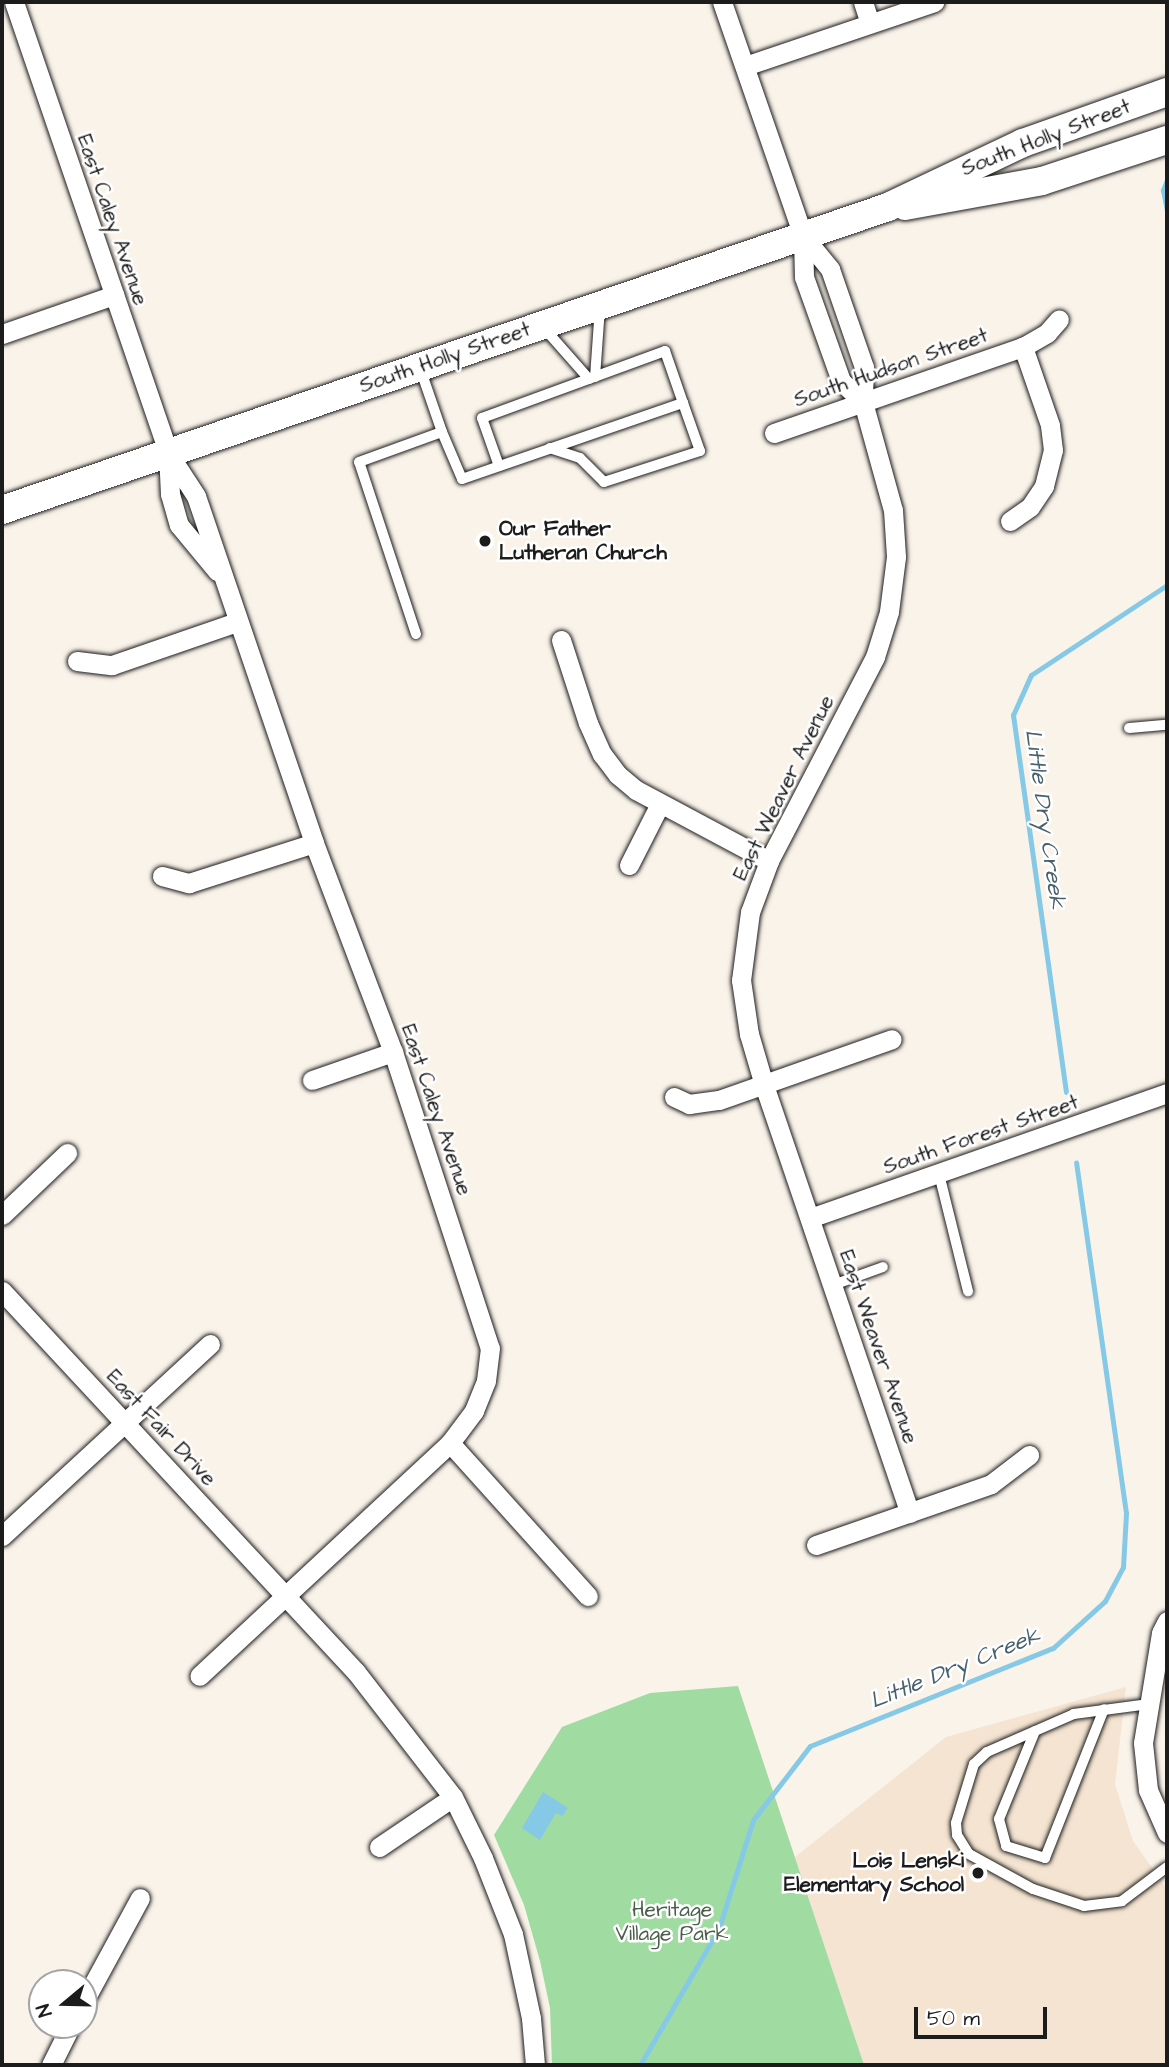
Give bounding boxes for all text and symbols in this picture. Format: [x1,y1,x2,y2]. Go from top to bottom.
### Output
street label: South Holly Street [958,94,1134,182]
street label: East Caley Avenue [71,131,153,309]
street label: South Holly Street [356,317,534,399]
street label: South Hudson Street [791,323,991,413]
place label: Our Father Lutheran Church [499,516,667,566]
marker: Our Father Lutheran Church [477,533,493,549]
street label: East Weaver Avenue [728,691,840,885]
water label: Little Dry Creek [1019,728,1071,910]
street label: East Caley Avenue [395,1021,477,1199]
street label: South Forest Street [880,1090,1082,1180]
street label: East Weaver Avenue [833,1247,923,1447]
street label: East Fair Drive [101,1365,221,1491]
water label: Little Dry Creek [866,1621,1044,1715]
place label: Lois Lenski Elementary School [784,1848,964,1898]
marker: Lois Lenski Elementary School [970,1865,986,1881]
park label: Heritage Village Park [616,1897,728,1947]
north arrow [28,1969,98,2039]
scale bar [917,1994,1050,2038]
text: N [30,2000,59,2020]
text: 50 m [927,2004,980,2033]

